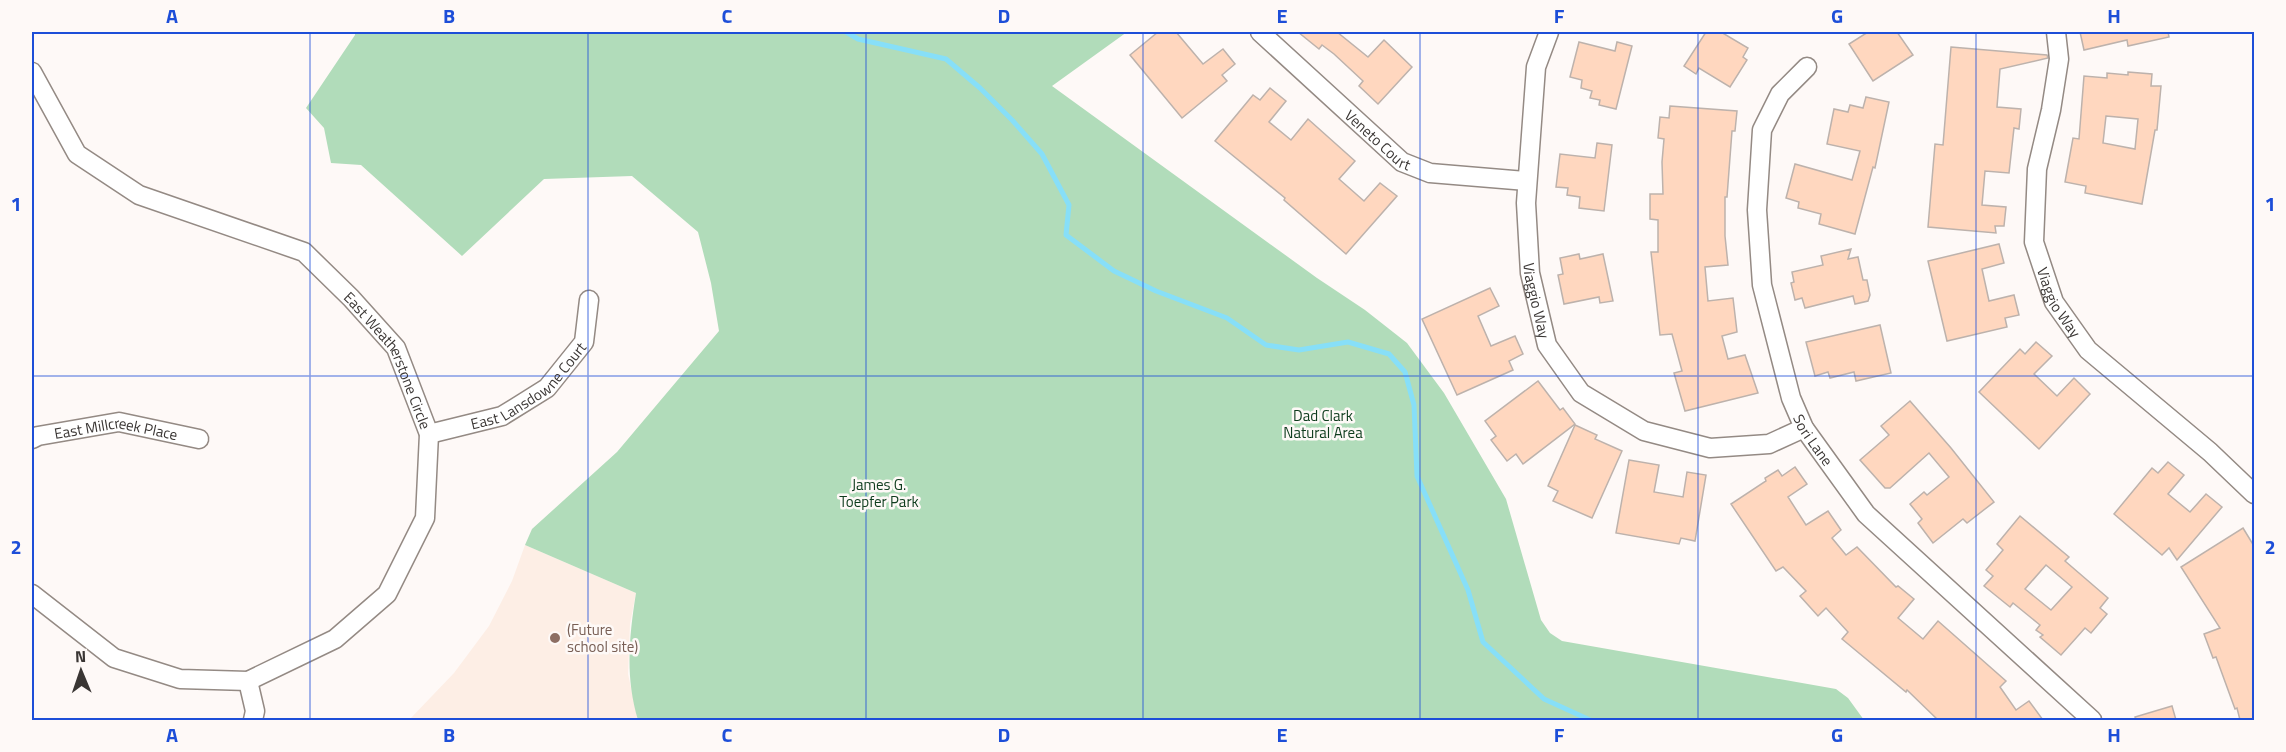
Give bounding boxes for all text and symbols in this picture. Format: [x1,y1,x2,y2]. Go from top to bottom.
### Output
text: A [166,0,178,31]
text: B [443,0,455,31]
text: C [722,0,733,31]
text: D [998,0,1010,31]
text: E [1276,0,1288,31]
text: F [1554,0,1565,31]
text: G [1831,0,1843,31]
text: H [2107,0,2121,31]
street label: Veneto Court [1340,104,1415,176]
text: 1 [10,188,22,219]
text: 1 [2264,188,2276,219]
street label: Viaggio Way [1518,262,1557,341]
street label: Viaggio Way [2032,264,2087,342]
street label: East Weatherstone Circle [339,286,438,432]
street label: East Lansdowne Court [468,336,592,435]
park label: Dad Clark Natural Area [1283,404,1363,444]
street label: Sori Lane [1788,410,1839,470]
street label: East Millcreek Place [52,411,180,446]
park label: James G. Toepfer Park [839,473,919,513]
text: 2 [10,531,22,562]
text: 2 [2264,531,2276,562]
place label: (Future school site) [567,618,638,658]
marker: (Future school site) [548,631,562,645]
north arrow [51,641,111,701]
text: N [75,644,86,668]
text: A [166,719,178,750]
text: B [443,719,455,750]
text: C [722,719,733,750]
text: D [998,719,1010,750]
text: E [1276,719,1288,750]
text: F [1554,719,1565,750]
text: G [1831,719,1843,750]
text: H [2107,719,2121,750]

